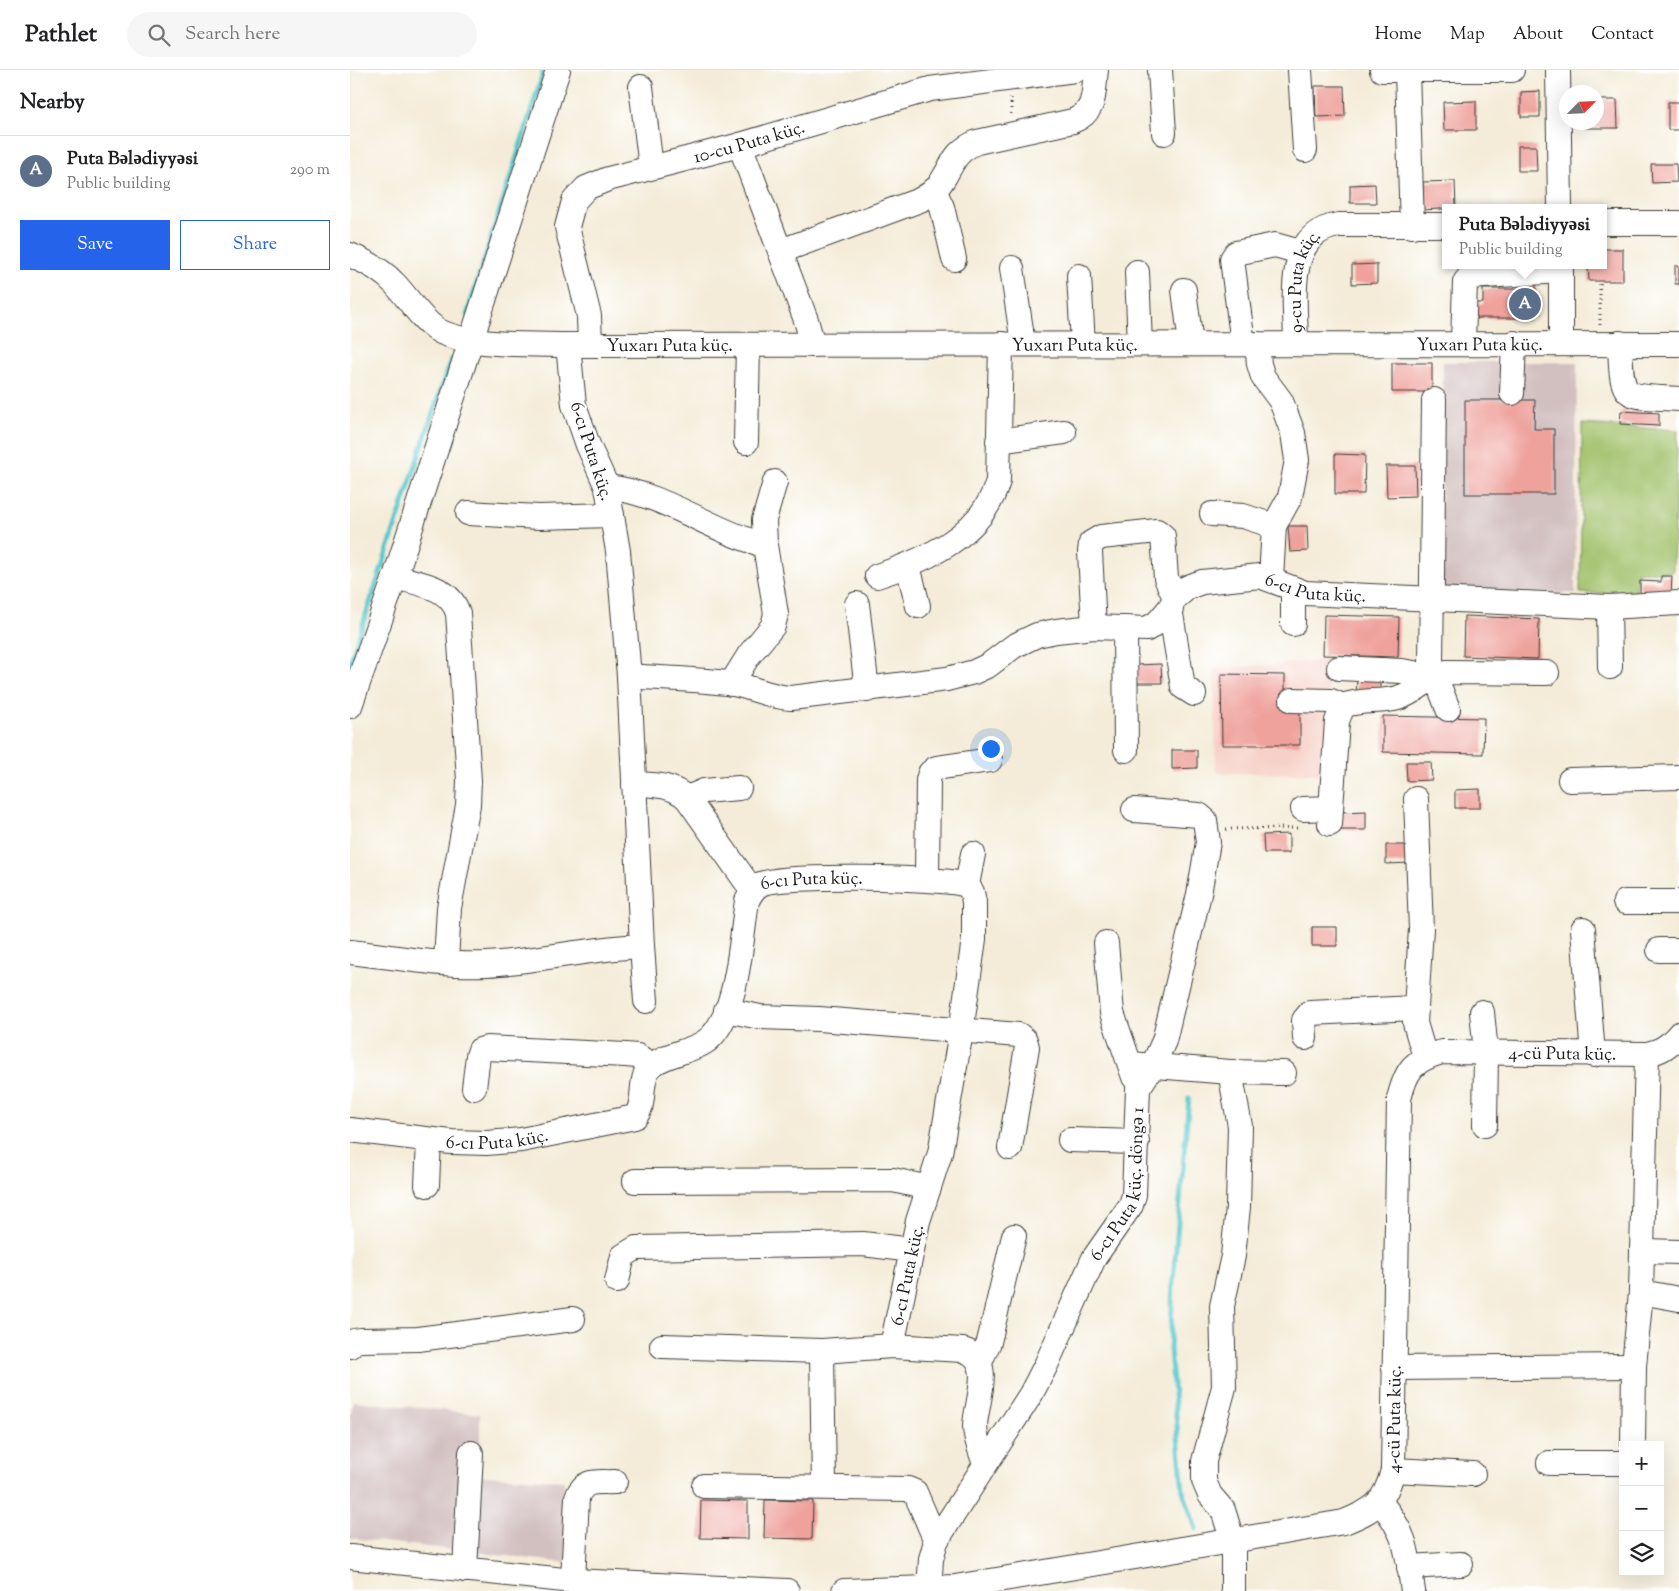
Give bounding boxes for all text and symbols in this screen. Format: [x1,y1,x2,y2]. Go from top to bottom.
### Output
search box [127,12,477,57]
text: Pathlet [25,18,97,52]
icon: search [145,21,173,49]
text: Search here [185,21,280,48]
text: Home [1375,22,1422,48]
text: Map [1450,22,1485,48]
text: About [1513,22,1563,48]
text: Contact [1591,22,1654,48]
north arrow [1559,85,1604,130]
text: Nearby [20,88,85,118]
street label: 10-cu Puta küç. [691,116,808,171]
text: Puta Bələdiyyəsi [67,146,198,173]
text: A [30,159,43,182]
text: 290 m [290,159,330,182]
text: Public building [67,173,171,196]
popup [1442,204,1607,269]
text: Puta Bələdiyyəsi [1459,212,1590,239]
button: Save [20,220,170,270]
button: Share [180,220,330,270]
street label: 9-cu Puta küç. [1284,223,1327,333]
text: Public building [1459,239,1563,262]
pin: A [1509,285,1541,323]
street label: Yuxarı Puta küç. [1012,333,1138,360]
street label: Yuxarı Puta küç. [1417,333,1543,359]
street label: Yuxarı Puta küç. [607,334,733,360]
street label: 6-cı Puta küç. [562,399,618,504]
street label: 6-cı Puta küç. [1261,568,1367,611]
your location [978,736,1004,762]
street label: 6-cı Puta küç. [758,867,863,898]
street label: 4-cü Puta küç. [1508,1042,1616,1069]
street label: 6-cı Puta küç. döngə 1 [1085,1107,1152,1267]
street label: 6-cı Puta küç. [444,1124,551,1158]
street label: 6-cı Puta küç. [886,1222,932,1328]
street label: 4-cü Puta küç. [1382,1365,1410,1473]
map controls [1619,1441,1664,1576]
button: + [1619,1441,1664,1486]
button: − [1619,1486,1664,1531]
button: layers [1619,1531,1664,1576]

